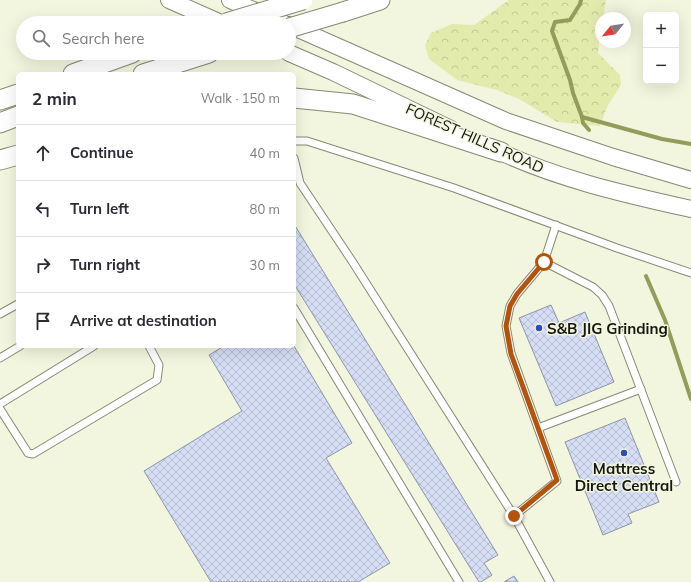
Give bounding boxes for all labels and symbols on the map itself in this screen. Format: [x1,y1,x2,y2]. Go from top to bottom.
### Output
north arrow [595,12,631,48]
street label: FOREST HILLS ROAD [403,99,547,177]
route start [535,253,553,271]
place label: S&B JIG Grinding [547,319,668,338]
marker: S&B JIG Grinding [534,323,544,333]
marker: Mattress Direct Central [619,448,629,458]
place label: Mattress Direct Central [575,459,673,495]
route end [505,507,523,525]

